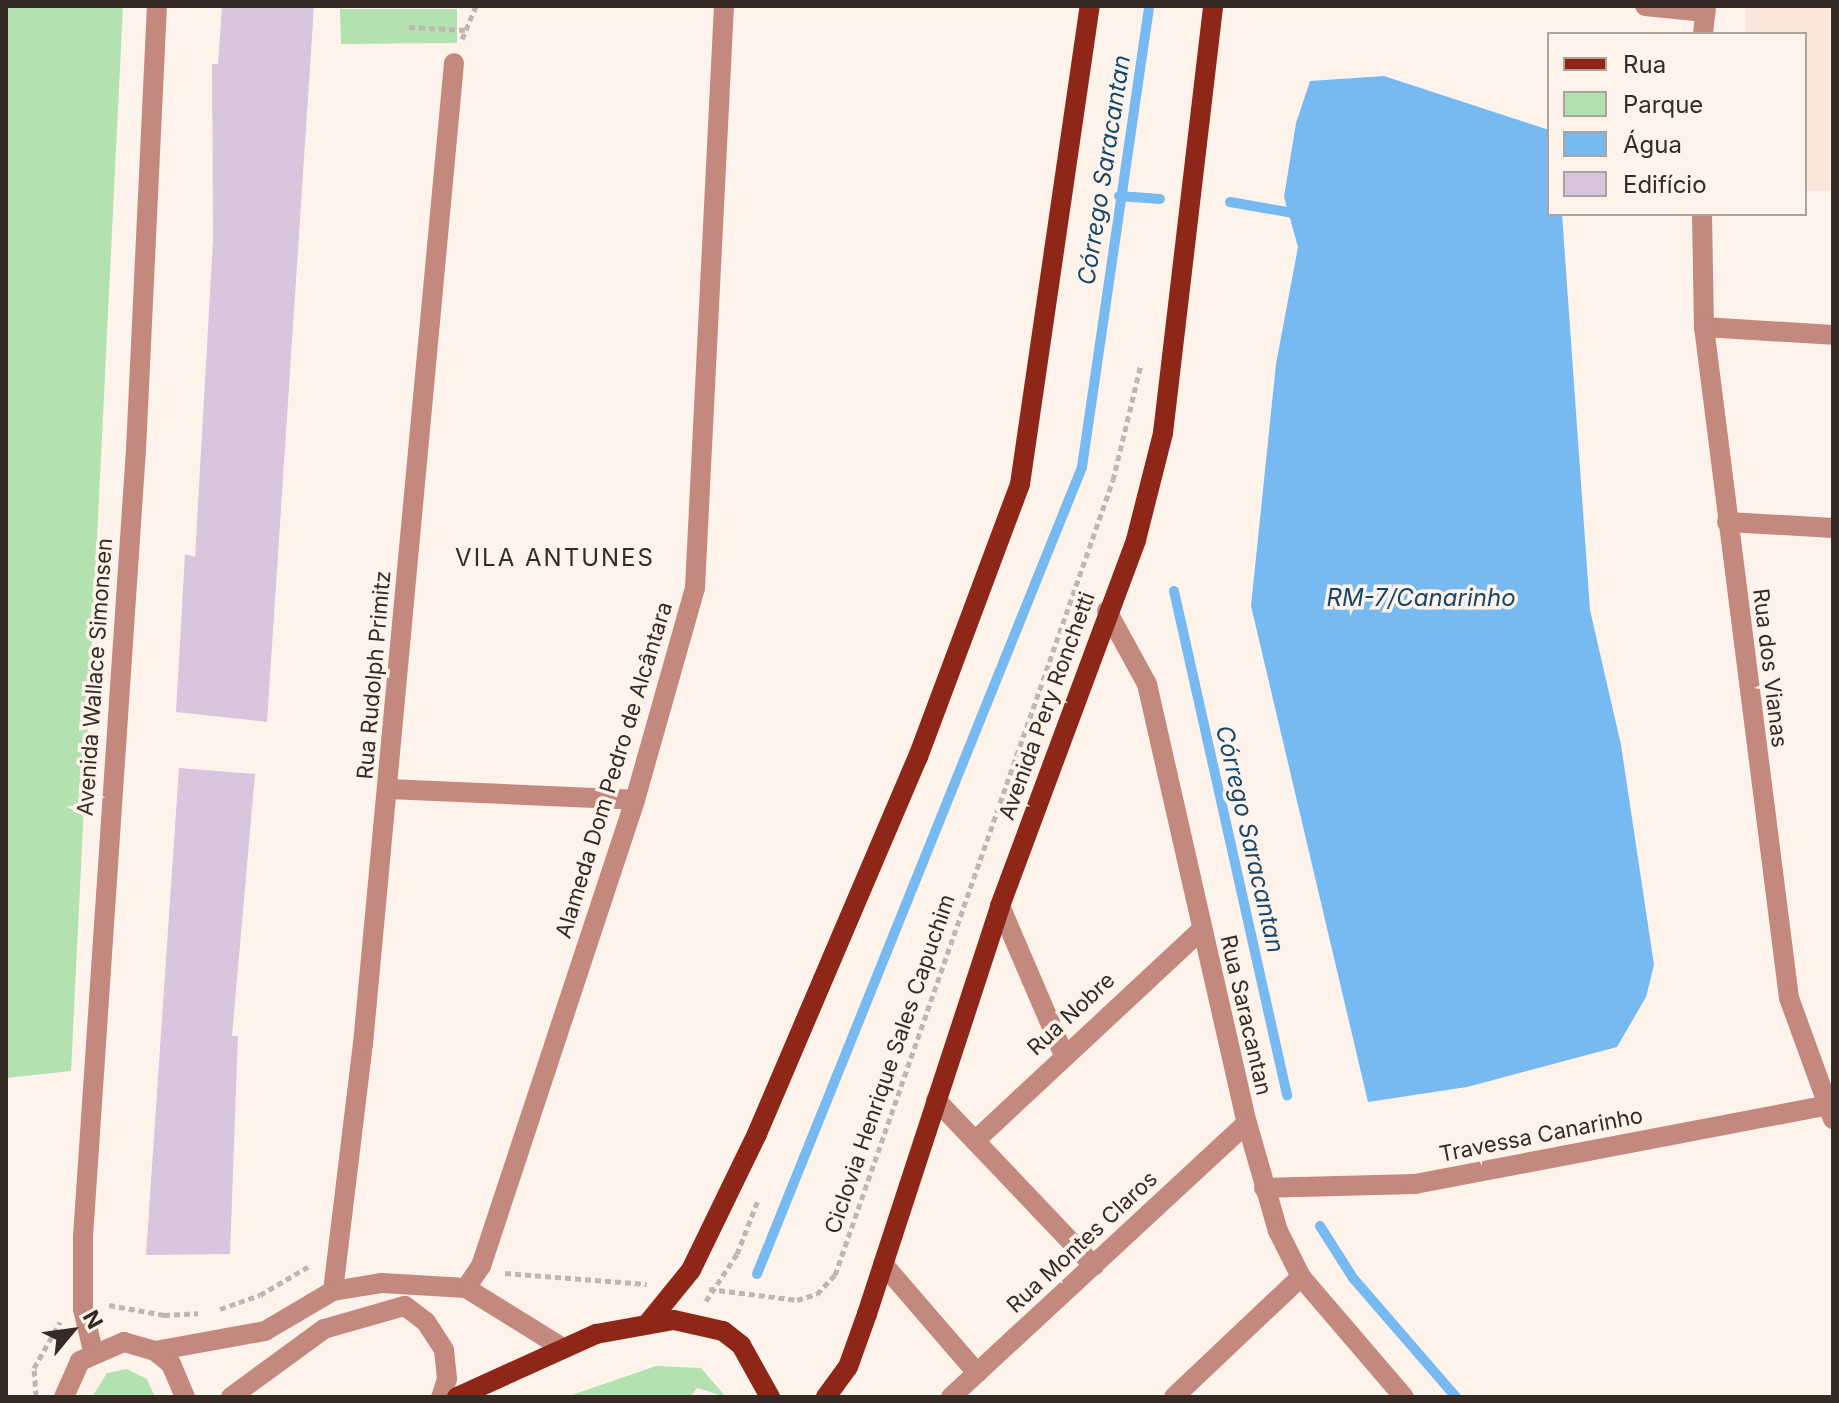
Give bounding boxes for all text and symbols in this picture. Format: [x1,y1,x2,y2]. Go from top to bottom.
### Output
legend [1547,32,1807,216]
text: Rua [1623,50,1666,79]
water label: Córrego Saracantan [1072,53,1136,287]
text: Parque [1623,90,1703,119]
text: Água [1623,130,1682,159]
text: Edifício [1623,170,1707,199]
street label: Avenida Wallace Simonsen [72,537,118,817]
district label: VILA ANTUNES [455,544,655,572]
street label: Rua Rudolph Primitz [352,570,396,780]
water label: RM-7/Canarinho [1326,584,1516,612]
street label: Rua dos Vianas [1747,587,1793,749]
street label: Avenida Pery Ronchetti [993,589,1101,823]
street label: Alameda Dom Pedro de Alcântara [550,599,678,941]
water label: Córrego Saracantan [1210,723,1290,955]
street label: Ciclovia Henrique Sales Capuchim [819,891,961,1237]
street label: Rua Saracantan [1215,932,1277,1098]
street label: Rua Nobre [1022,967,1120,1061]
street label: Travessa Canarinho [1437,1102,1645,1168]
street label: Rua Montes Claros [1001,1166,1163,1318]
north arrow [32,1291,112,1371]
text: N [78,1306,108,1333]

